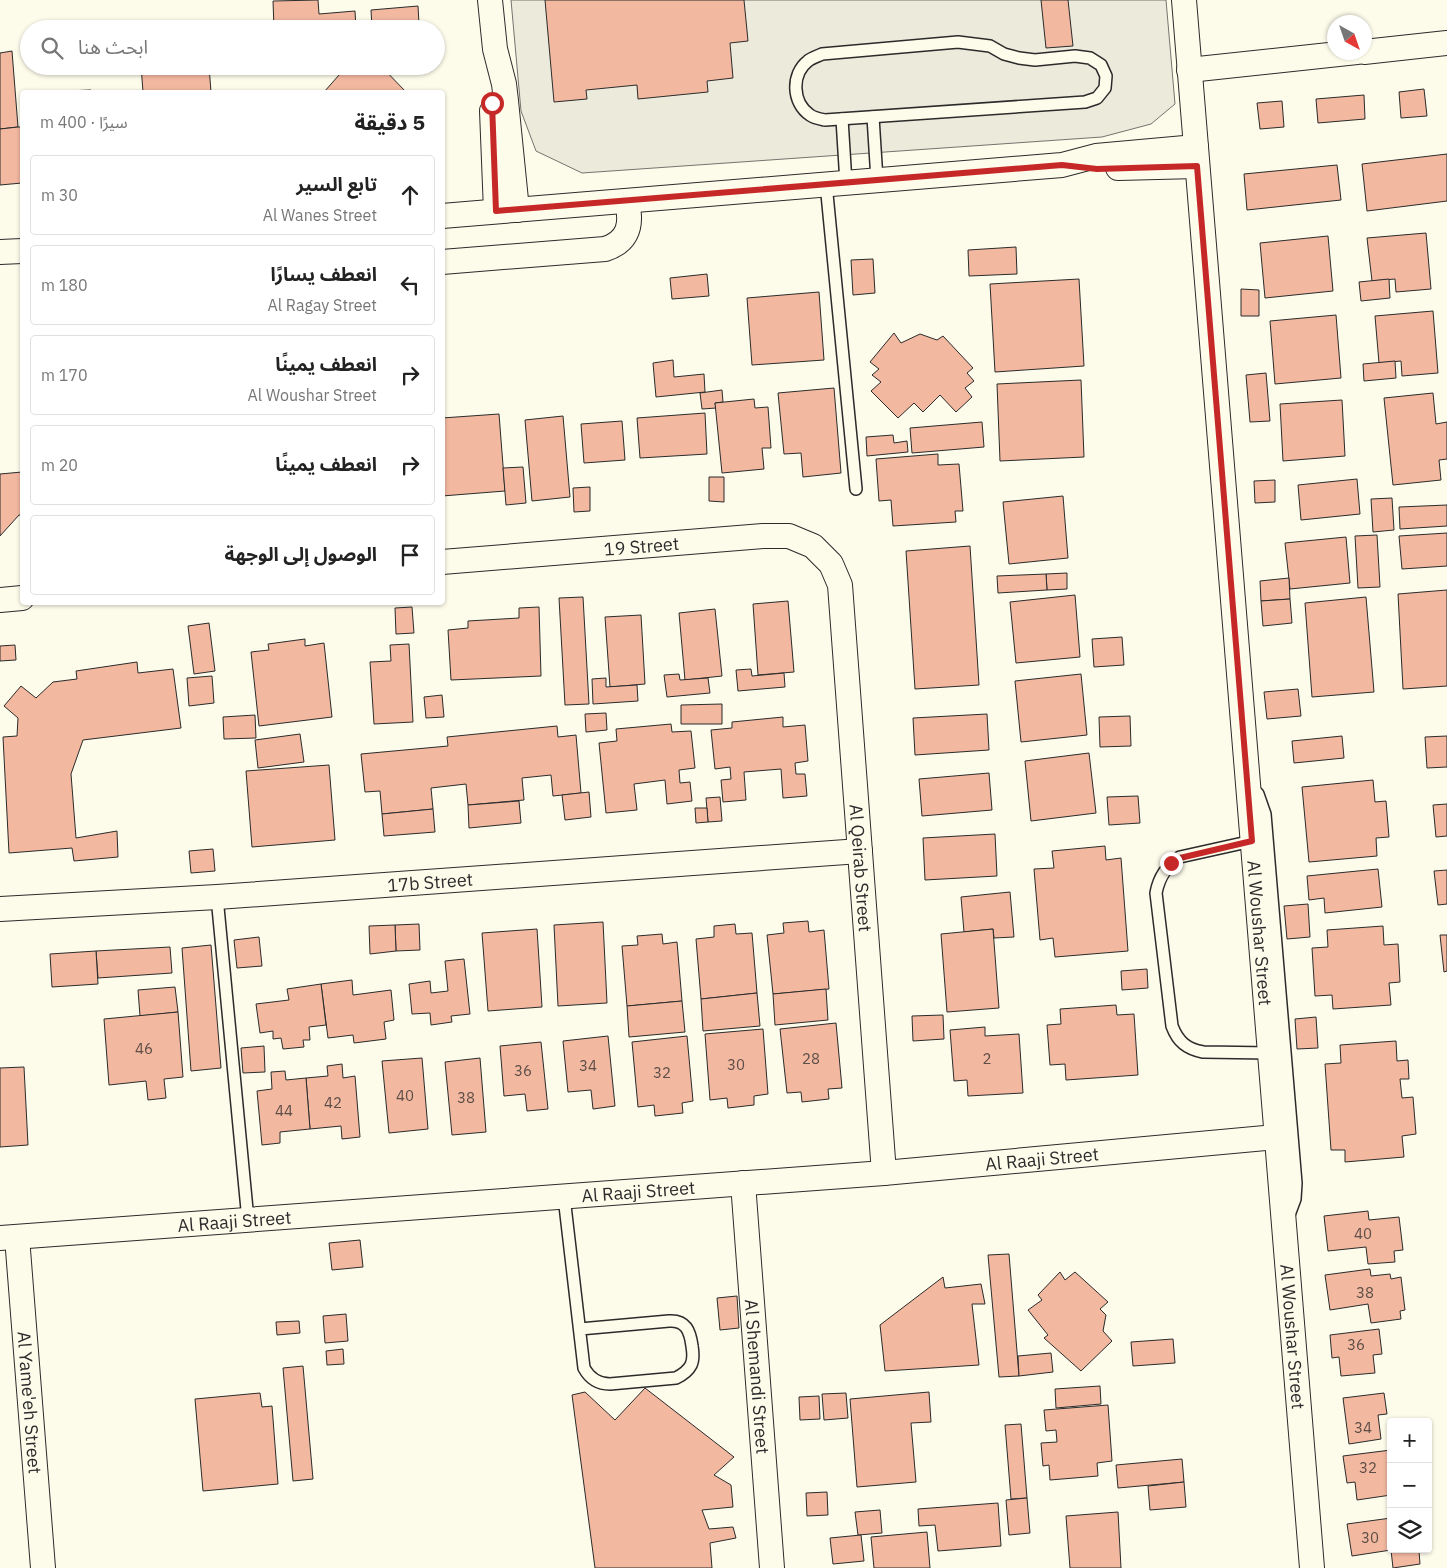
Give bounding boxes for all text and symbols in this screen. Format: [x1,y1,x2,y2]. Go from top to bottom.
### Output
north arrow [1327,15,1372,60]
search box [20,20,445,75]
icon: search [38,34,66,62]
text: ابحث هنا [78,35,148,59]
route start [481,92,504,115]
text: 5 دقيقة [355,108,425,136]
text: سيرًا · 400 m [40,112,128,132]
text: تابع السير [296,172,377,196]
icon: ahead [396,181,424,209]
text: 30 m [41,185,78,205]
text: Al Wanes Street [263,205,377,225]
text: انعطف يسارًا [270,262,377,286]
icon: left [396,271,424,299]
text: 180 m [41,275,88,295]
text: Al Ragay Street [267,295,377,315]
text: انعطف يمينًا [275,352,377,376]
icon: right [396,361,424,389]
text: 170 m [41,365,88,385]
text: Al Woushar Street [248,385,377,405]
icon: right [396,451,424,479]
text: انعطف يمينًا [275,452,377,476]
text: 20 m [41,455,78,475]
street label: 19 Street [603,531,680,560]
icon: arrive [396,541,424,569]
text: الوصول إلى الوجهة [225,542,377,566]
street label: Al Qeirab Street [845,803,877,933]
route end [1160,852,1183,875]
street label: Al Woushar Street [1243,859,1278,1006]
street label: 17b Street [387,867,474,896]
house number: 46 [135,1039,153,1058]
house number: 28 [802,1049,820,1068]
house number: 2 [982,1049,992,1068]
house number: 30 [727,1055,745,1074]
house number: 34 [579,1056,597,1075]
house number: 36 [514,1061,532,1080]
house number: 32 [653,1063,671,1082]
house number: 40 [396,1086,414,1105]
house number: 38 [457,1088,475,1107]
house number: 42 [324,1093,342,1112]
house number: 44 [275,1101,293,1120]
street label: Al Raaji Street [984,1142,1100,1175]
street label: Al Raaji Street [581,1175,696,1207]
street label: Al Raaji Street [177,1205,292,1236]
house number: 40 [1354,1224,1372,1243]
street label: Al Woushar Street [1276,1263,1310,1410]
house number: 38 [1356,1283,1374,1302]
street label: Al Shemandi Street [740,1298,775,1455]
street label: Al Yame'eh Street [13,1330,47,1475]
house number: 36 [1347,1335,1365,1354]
house number: 34 [1354,1418,1372,1437]
map controls [1387,1418,1432,1553]
button: + [1387,1418,1432,1463]
house number: 32 [1359,1458,1377,1477]
button: − [1387,1463,1432,1508]
button: layers [1387,1508,1432,1553]
house number: 30 [1361,1528,1379,1547]

